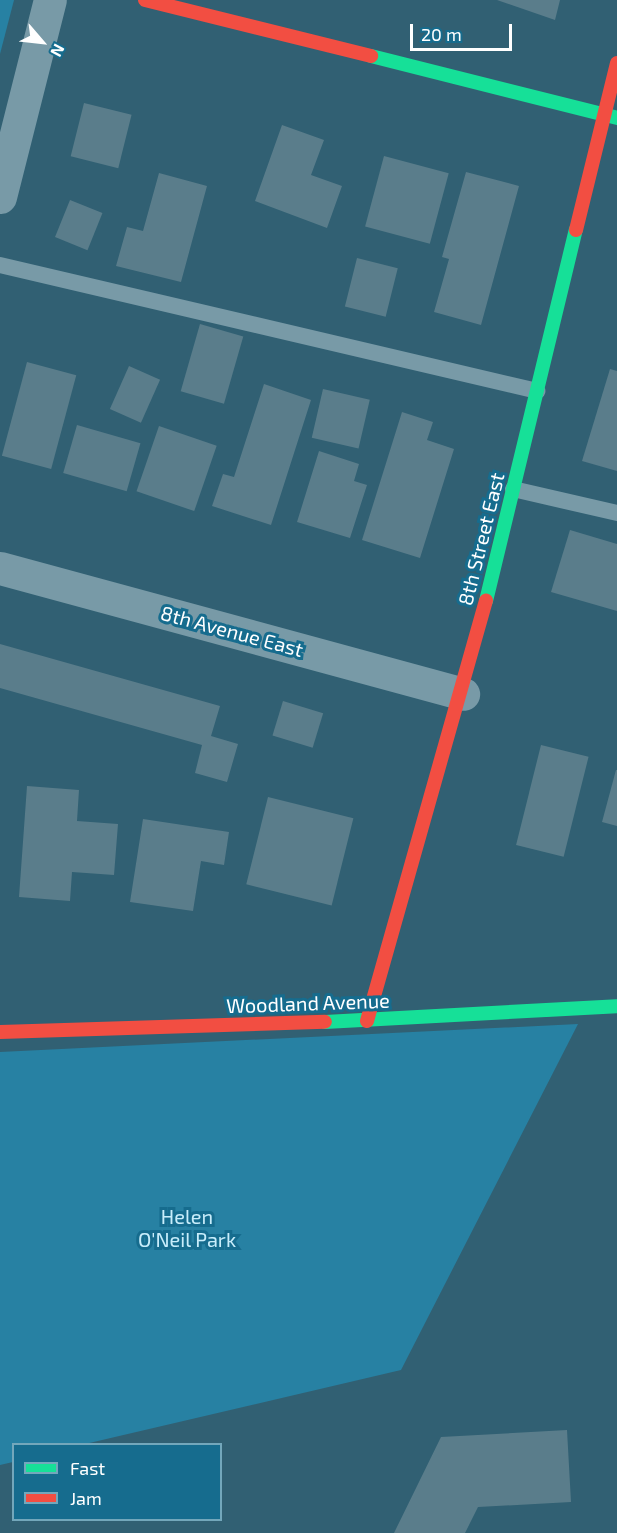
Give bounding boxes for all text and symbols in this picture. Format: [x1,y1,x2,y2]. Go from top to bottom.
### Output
north arrow [12,12,72,72]
scale bar [413,12,515,50]
text: 20 m [421,23,462,45]
text: N [47,41,69,60]
street label: 8th Street East [453,470,509,608]
street label: 8th Avenue East [158,600,306,662]
street label: Woodland Avenue [226,988,390,1018]
park label: Helen O'Neil Park [138,1205,236,1252]
legend [12,1443,222,1521]
text: Fast [70,1457,105,1479]
text: Jam [70,1487,102,1509]

